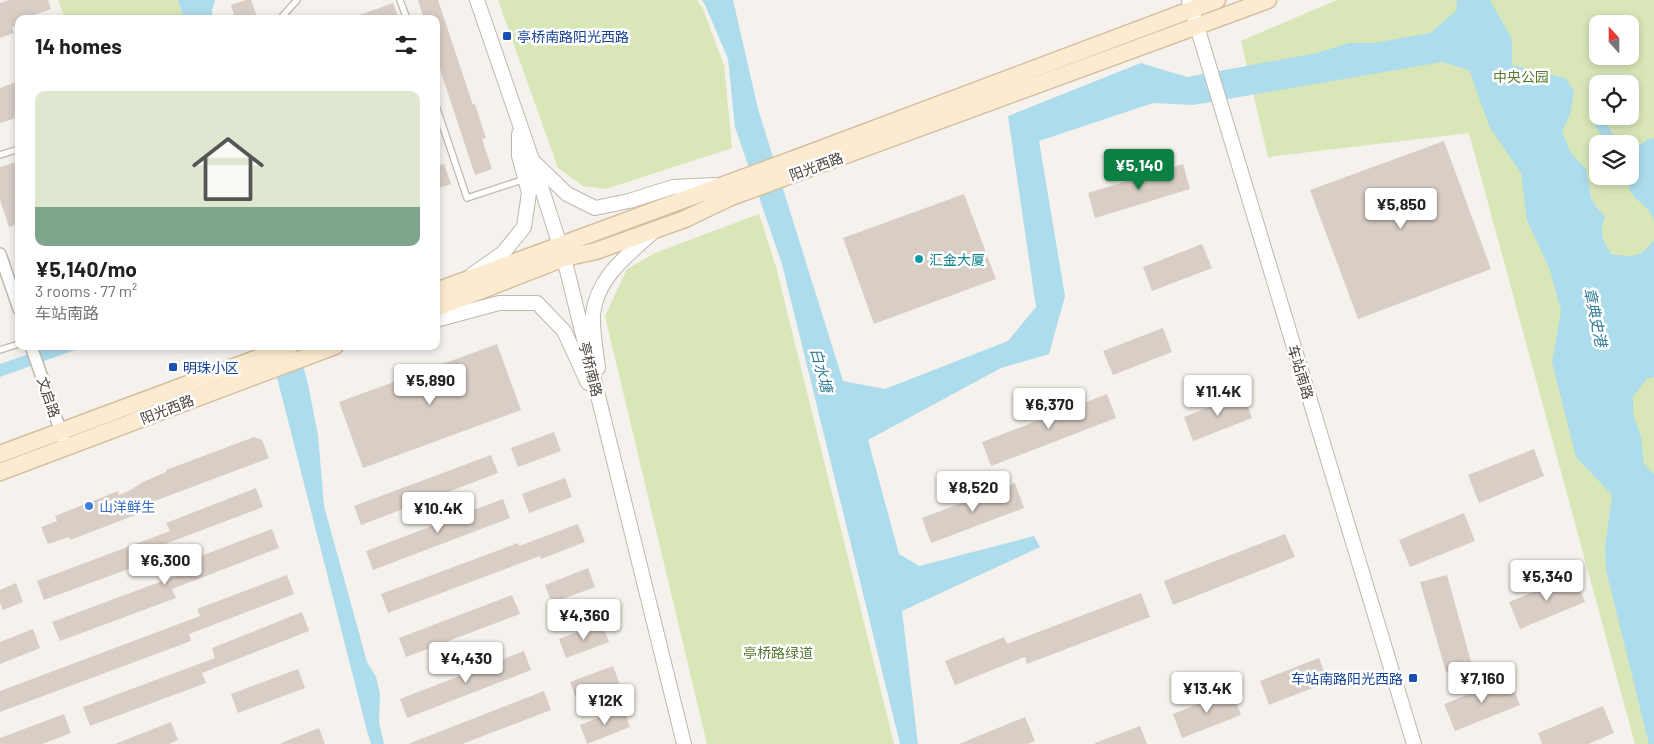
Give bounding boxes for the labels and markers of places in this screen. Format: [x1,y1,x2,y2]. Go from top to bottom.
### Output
place label: 亭桥南路阳光西路 [517,28,629,45]
marker: 亭桥南路阳光西路 [501,30,513,42]
pin: ¥5,140 [1098,148,1180,191]
pin: ¥5,850 [1360,188,1442,230]
place label: 汇金大厦 [929,251,985,268]
marker: 汇金大厦 [913,253,925,265]
place label: 明珠小区 [183,359,239,376]
marker: 明珠小区 [167,361,179,373]
pin: ¥5,890 [389,364,471,406]
pin: ¥11.4K [1177,374,1259,417]
pin: ¥6,370 [1008,388,1090,430]
pin: ¥8,520 [932,470,1014,513]
pin: ¥10.4K [397,492,479,534]
place label: 山洋鲜生 [99,498,155,515]
marker: 山洋鲜生 [83,500,95,512]
pin: ¥6,300 [124,544,206,586]
pin: ¥5,340 [1506,560,1588,602]
pin: ¥4,360 [543,598,625,641]
pin: ¥4,430 [425,642,507,684]
pin: ¥7,160 [1441,662,1523,704]
place label: 车站南路阳光西路 [1291,670,1403,687]
pin: ¥13.4K [1166,672,1248,714]
marker: 车站南路阳光西路 [1407,672,1419,684]
pin: ¥12K [575,684,635,726]

